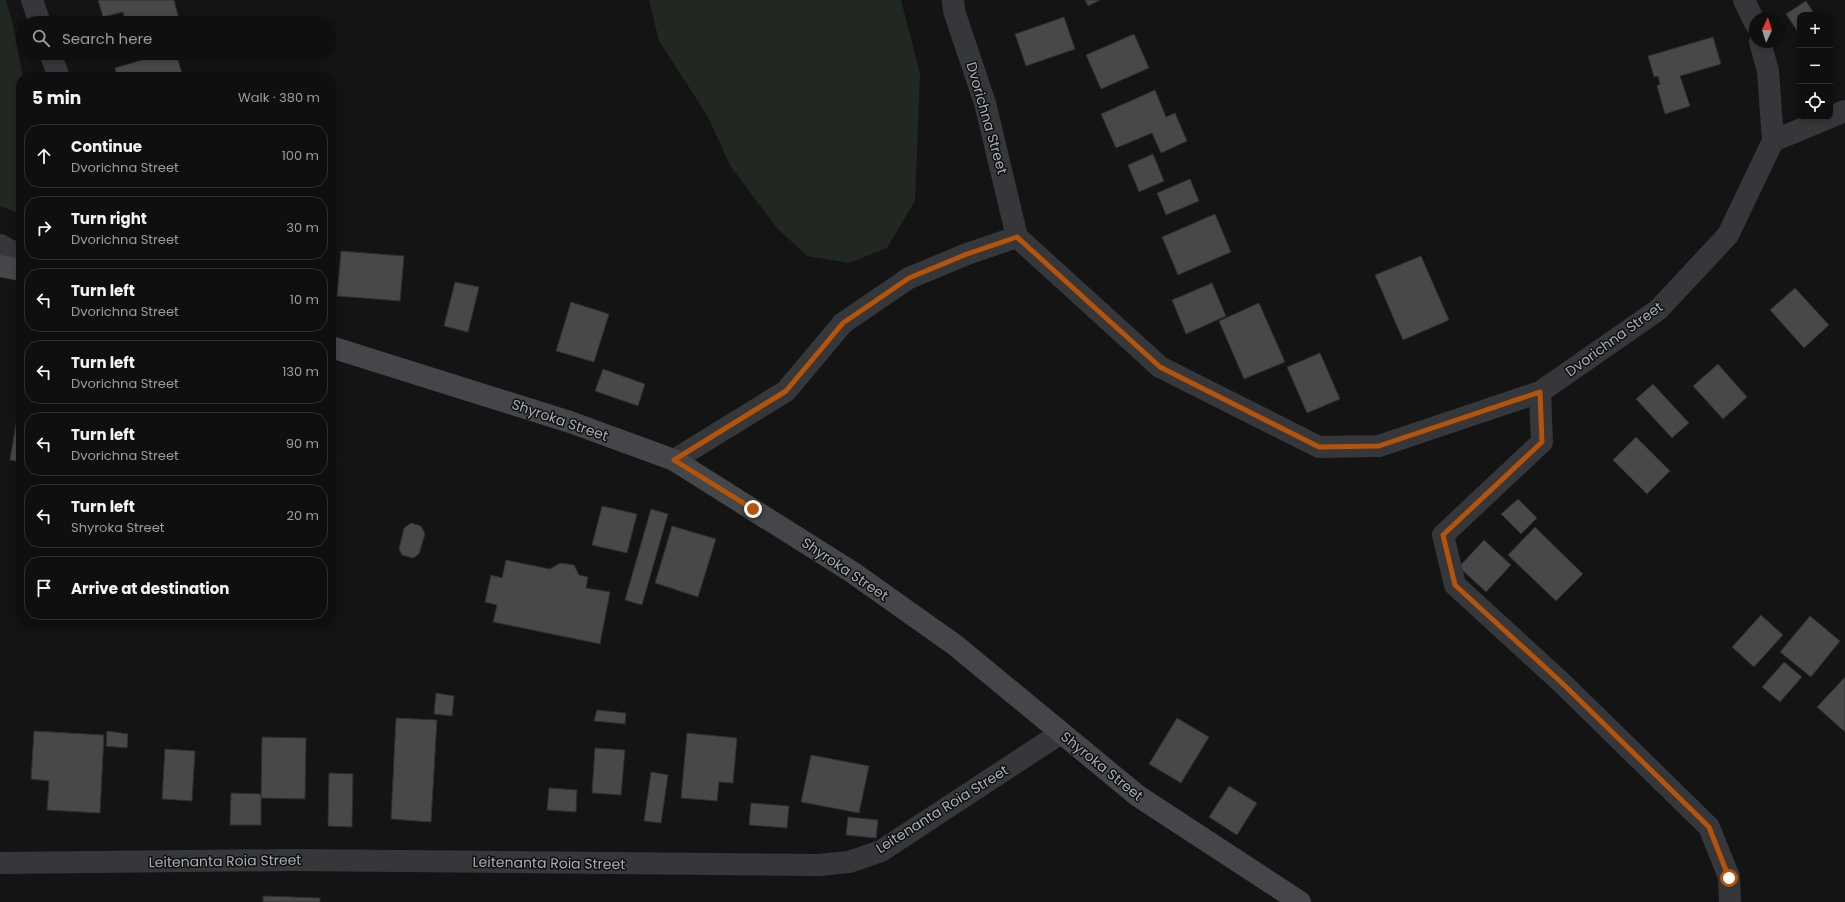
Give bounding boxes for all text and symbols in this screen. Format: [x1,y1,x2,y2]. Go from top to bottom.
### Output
north arrow [1749,12,1785,48]
map controls [1797,12,1833,120]
button: + [1797,12,1833,48]
search box [16,16,336,60]
icon: search [30,27,52,49]
text: Search here [62,28,152,49]
button: − [1797,48,1833,84]
street label: Dvorichna Street [961,59,1013,177]
button: locate [1797,84,1833,120]
text: 5 min [32,86,81,110]
text: Walk · 380 m [238,88,320,107]
text: Continue [71,136,142,157]
icon: ahead [33,145,55,167]
text: 100 m [282,146,319,165]
text: Dvorichna Street [71,158,179,177]
text: Turn right [71,208,147,229]
icon: right [33,217,55,239]
text: 30 m [286,218,319,237]
text: Dvorichna Street [71,230,179,249]
text: Turn left [71,280,135,301]
icon: left [33,289,55,311]
text: 10 m [290,290,319,309]
street label: Dvorichna Street [1561,297,1667,381]
text: Dvorichna Street [71,302,179,321]
text: Turn left [71,352,135,373]
icon: left [33,361,55,383]
text: 130 m [282,362,319,381]
text: Dvorichna Street [71,374,179,393]
street label: Shyroka Street [509,394,611,446]
text: Turn left [71,424,135,445]
icon: left [33,433,55,455]
text: 90 m [286,434,319,453]
text: Dvorichna Street [71,446,179,465]
text: Turn left [71,496,135,517]
route end [744,500,762,518]
icon: left [33,505,55,527]
text: 20 m [286,506,319,525]
text: Shyroka Street [71,518,164,537]
street label: Shyroka Street [798,533,892,605]
icon: arrive [33,577,55,599]
text: Arrive at destination [71,578,229,599]
street label: Shyroka Street [1057,727,1147,805]
street label: Leitenanta Roia Street [872,760,1012,858]
street label: Leitenanta Roia Street [148,850,302,872]
street label: Leitenanta Roia Street [472,852,626,874]
route start [1720,869,1738,887]

